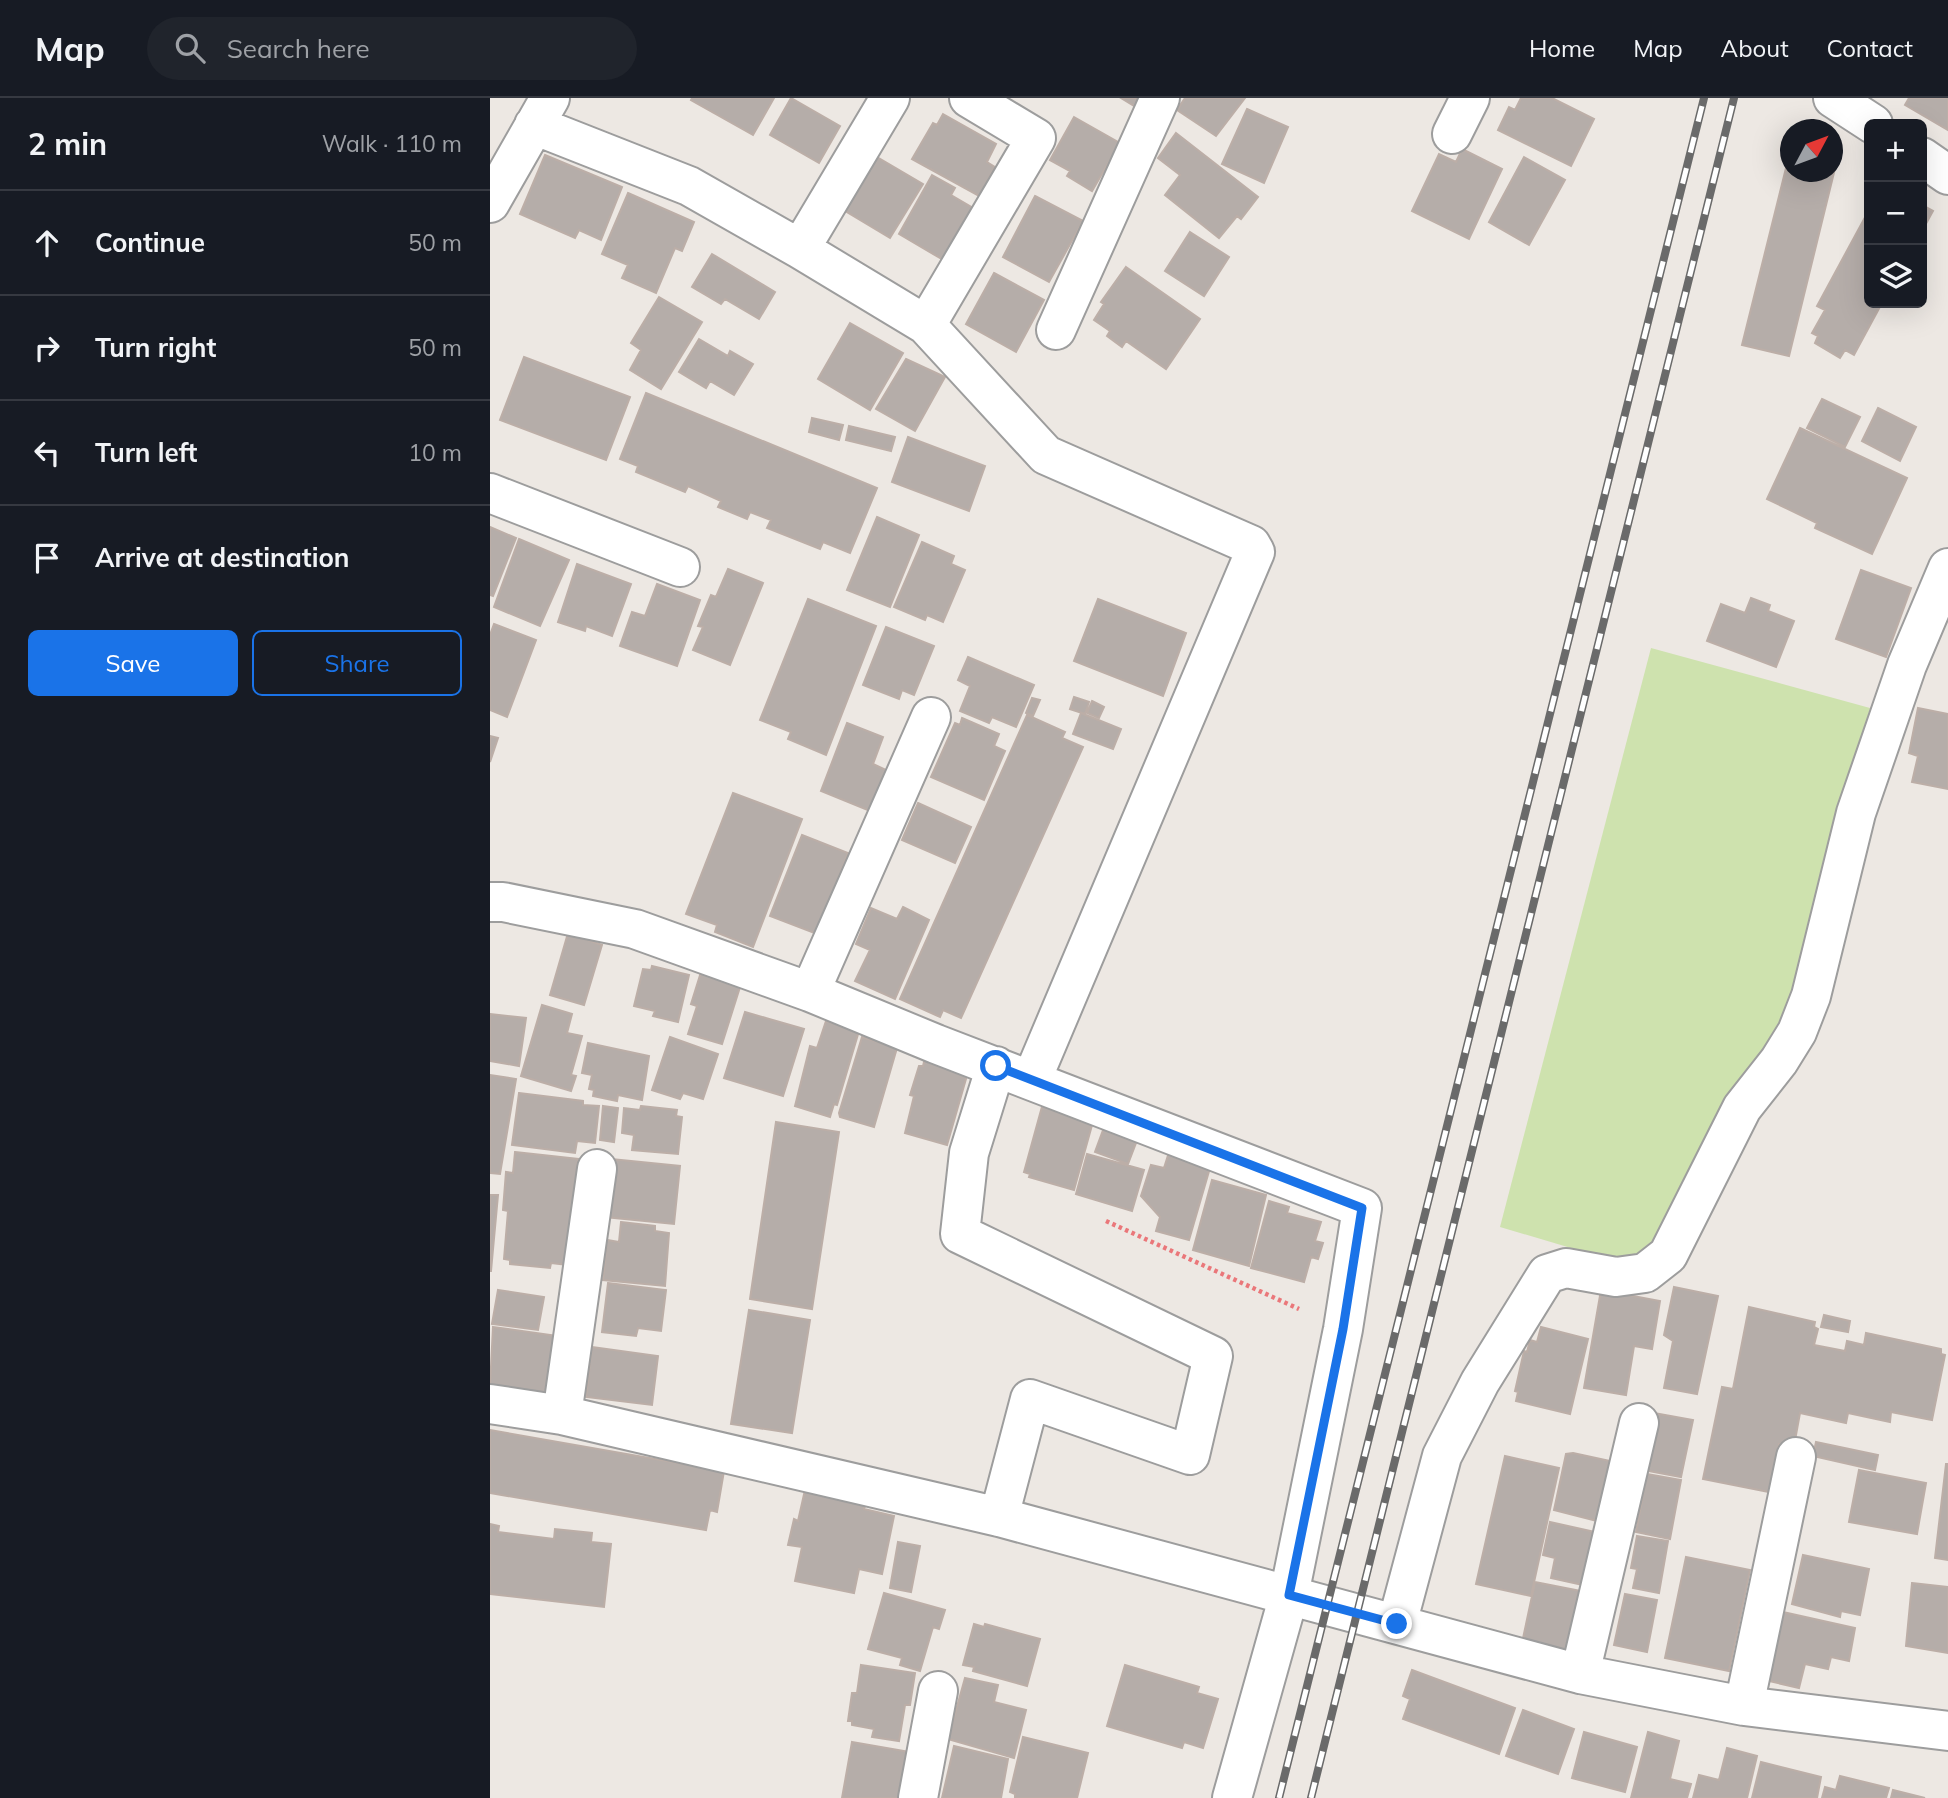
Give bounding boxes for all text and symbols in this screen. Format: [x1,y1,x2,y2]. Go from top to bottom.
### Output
search box [147,17,637,80]
text: Map [35,28,105,69]
icon: search [171,29,209,67]
text: Search here [227,32,370,65]
text: Home [1529,33,1595,63]
text: Map [1633,33,1683,63]
text: About [1721,33,1789,63]
text: Contact [1827,33,1913,63]
north arrow [1780,119,1843,182]
map controls [1864,119,1927,308]
button: + [1864,119,1927,182]
text: 2 min [28,125,107,163]
text: Walk · 110 m [322,129,462,158]
button: − [1864,182,1927,245]
icon: ahead [28,224,66,262]
text: Continue [95,226,205,259]
text: 50 m [408,228,462,257]
button: layers [1864,245,1927,308]
icon: right [28,329,66,367]
text: Turn right [95,331,216,364]
text: 50 m [408,333,462,362]
icon: left [28,434,66,472]
text: Turn left [95,436,197,469]
text: 10 m [408,438,462,467]
icon: arrive [28,539,66,577]
text: Arrive at destination [95,541,350,574]
button: Save [28,630,238,696]
button: Share [252,630,462,696]
route start [980,1050,1011,1081]
route end [1381,1608,1412,1639]

